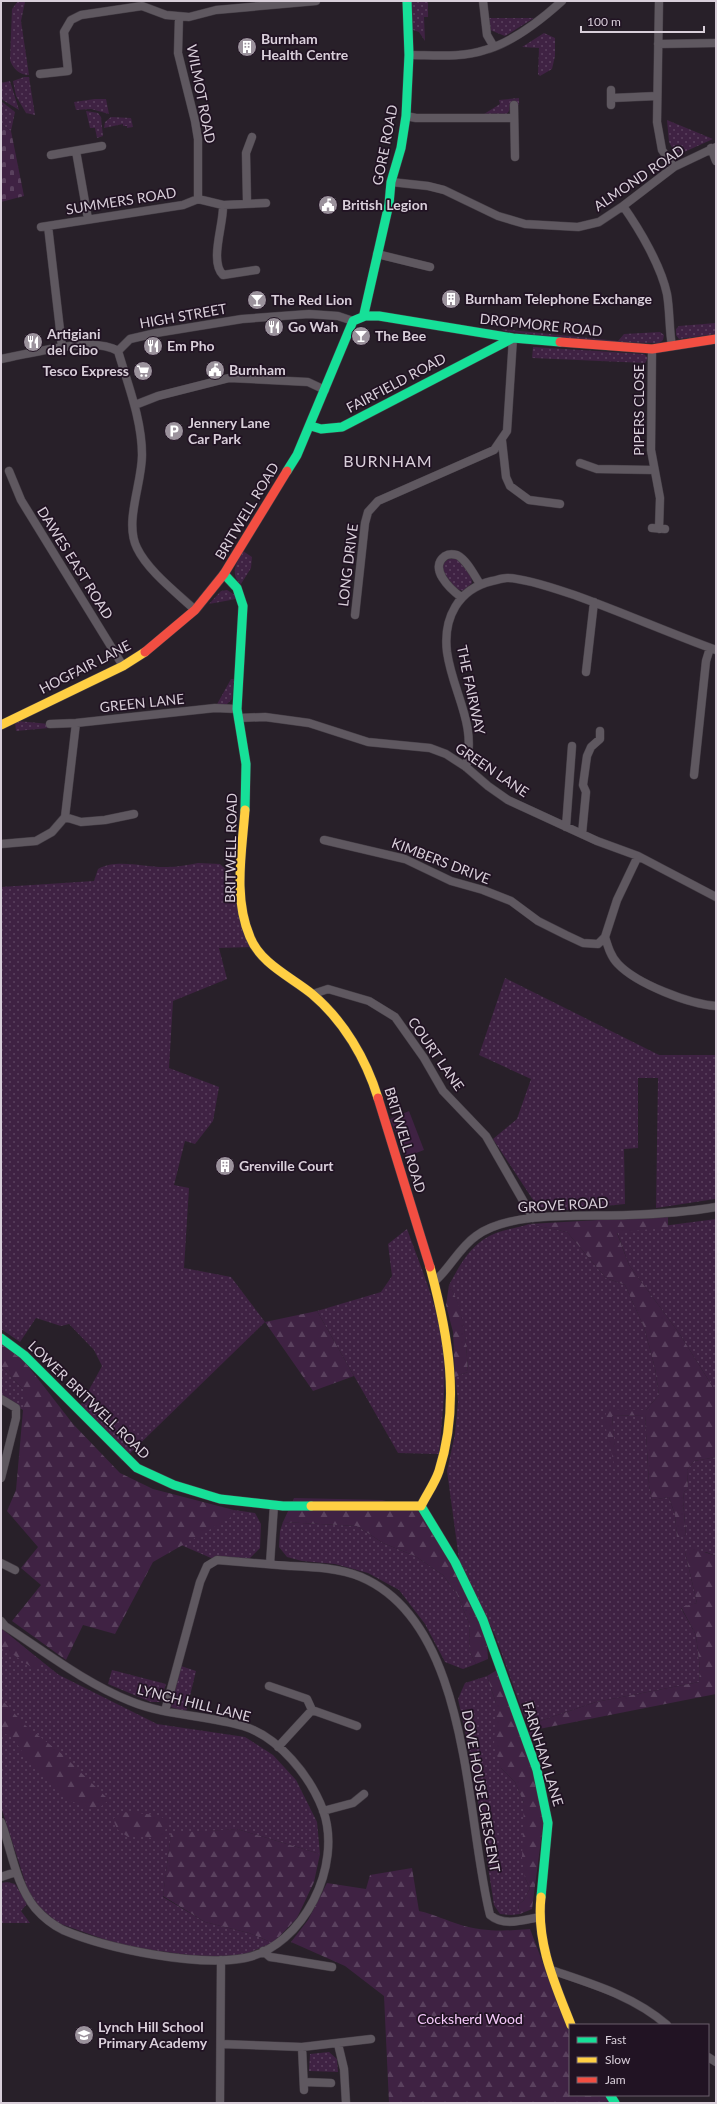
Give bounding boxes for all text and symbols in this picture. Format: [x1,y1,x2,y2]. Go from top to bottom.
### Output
scale bar [581,8,704,34]
text: 100 m [587,14,621,29]
place label: Burnham Health Centre [261,30,349,63]
building icon: Burnham Health Centre [236,36,258,58]
street label: WILMOT ROAD [184,43,219,145]
street label: GORE ROAD [368,103,401,187]
street label: ALMOND ROAD [590,141,687,214]
street label: SUMMERS ROAD [64,183,177,218]
public building icon: British Legion [317,194,339,216]
place label: British Legion [342,196,428,213]
building icon: Burnham Telephone Exchange [440,288,462,310]
bar icon: The Red Lion [246,289,268,311]
place label: Burnham Telephone Exchange [465,290,653,307]
place label: The Red Lion [271,291,352,308]
street label: HIGH STREET [138,299,229,332]
street label: DROPMORE ROAD [479,310,603,339]
restaurant icon: Go Wah [263,316,285,338]
place label: Go Wah [288,318,338,335]
place label: Artigiani del Cibo [46,325,100,358]
bar icon: The Bee [350,325,372,347]
place label: The Bee [375,327,427,344]
restaurant icon: Artigiani del Cibo [22,331,44,353]
restaurant icon: Em Pho [142,335,164,357]
place label: Em Pho [167,337,215,354]
street label: FAIRFIELD ROAD [343,349,448,416]
public building icon: Burnham [204,359,226,381]
supermarket icon: Tesco Express [132,360,154,382]
place label: Burnham [229,361,286,378]
place label: Tesco Express [42,362,129,379]
street label: PIPERS CLOSE [630,364,647,456]
place label: Jennery Lane Car Park [188,414,270,447]
parking icon: Jennery Lane Car Park [163,420,185,442]
district label: BURNHAM [343,451,433,470]
street label: BRITWELL ROAD [211,459,282,562]
street label: DAWES EAST ROAD [34,503,117,622]
street label: LONG DRIVE [334,523,361,607]
street label: HOGFAIR LANE [36,636,133,697]
street label: THE FAIRWAY [454,644,489,736]
street label: GREEN LANE [99,690,185,715]
street label: GREEN LANE [452,739,532,800]
street label: BRITWELL ROAD [221,793,240,903]
street label: KIMBERS DRIVE [389,834,493,887]
street label: COURT LANE [405,1014,468,1094]
street label: BRITWELL ROAD [381,1085,430,1195]
building icon: Grenville Court [214,1155,236,1177]
place label: Grenville Court [239,1157,334,1174]
street label: GROVE ROAD [517,1194,609,1215]
street label: LOWER BRITWELL ROAD [25,1337,154,1462]
street label: LYNCH HILL LANE [136,1680,253,1725]
street label: FARNHAM LANE [520,1700,567,1808]
street label: DOVE HOUSE CRESCENT [459,1708,504,1874]
park label: Cocksherd Wood [417,2010,523,2027]
place label: Lynch Hill School Primary Academy [98,2018,208,2051]
school or university icon: Lynch Hill School Primary Academy [73,2024,95,2046]
legend [569,2024,709,2096]
text: Fast [605,2032,627,2047]
text: Slow [605,2052,631,2067]
text: Jam [605,2072,626,2087]

